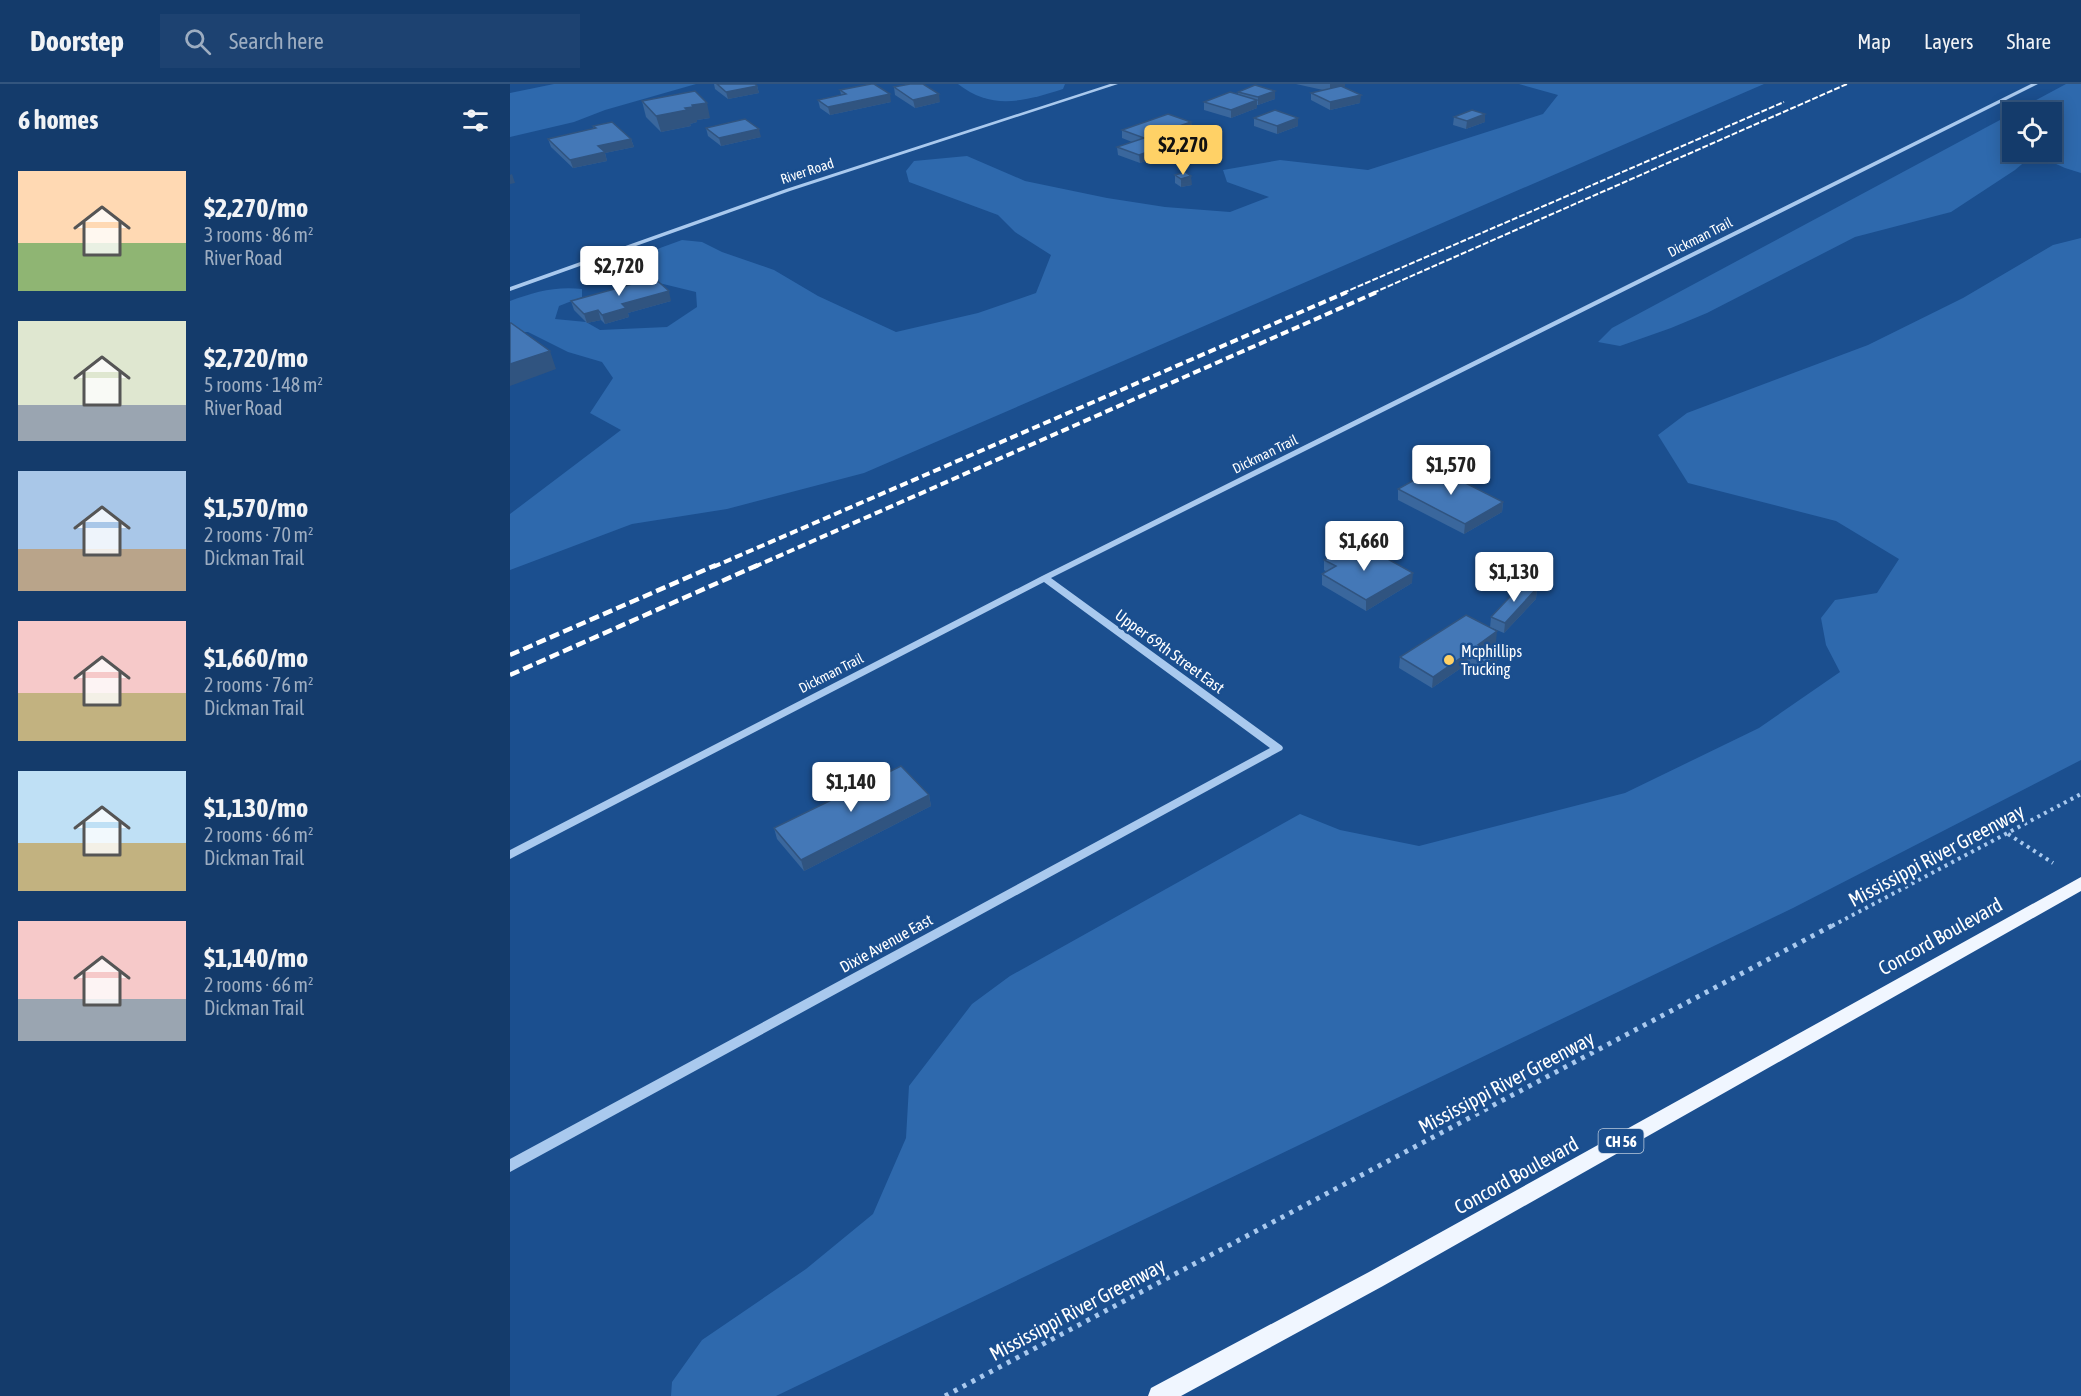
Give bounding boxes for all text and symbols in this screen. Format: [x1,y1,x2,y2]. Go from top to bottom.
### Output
search box [160,14,580,68]
text: Doorstep [30,25,124,57]
icon: search [181,25,214,58]
text: Search here [229,28,324,54]
text: Map [1857,29,1891,53]
text: Layers [1924,29,1974,53]
text: Share [2007,29,2051,53]
map controls [2002,102,2062,162]
button: locate [2002,102,2062,162]
icon: filters [459,104,492,137]
text: 6 homes [18,105,98,135]
pin: $2,270 [1134,125,1232,176]
text: $2,270 [1158,133,1208,156]
street label: River Road [778,155,836,187]
text: $2,270/mo [204,193,308,223]
icon: home [66,195,138,267]
street label: Dickman Trail [1665,214,1735,260]
text: 3 rooms · 86 m² [204,223,314,246]
text: River Road [204,246,283,269]
pin: $2,720 [570,246,668,297]
text: $2,720 [594,254,644,277]
text: $2,720/mo [204,343,308,373]
icon: home [66,345,138,417]
text: 5 rooms · 148 m² [204,373,323,396]
text: River Road [204,396,283,419]
street label: Dickman Trail [1230,431,1300,477]
pin: $1,570 [1402,445,1500,496]
text: $1,570 [1426,453,1476,476]
text: $1,570/mo [204,493,308,523]
icon: home [66,495,138,567]
pin: $1,660 [1315,521,1413,572]
text: 2 rooms · 70 m² [204,523,314,546]
text: $1,660 [1339,529,1389,552]
text: Dickman Trail [204,546,304,569]
pin: $1,130 [1465,552,1563,603]
text: $1,130 [1489,560,1539,583]
street label: Upper 69th Street East [1111,605,1228,698]
place label: Mcphillips Trucking [1461,642,1522,679]
text: $1,660/mo [204,643,308,673]
icon: home [66,645,138,717]
street label: Dickman Trail [796,650,866,696]
marker: Mcphillips Trucking [1442,653,1456,667]
text: 2 rooms · 76 m² [204,673,314,696]
text: Dickman Trail [204,696,304,719]
pin: $1,140 [802,762,900,813]
text: $1,140 [826,770,876,793]
text: $1,130/mo [204,793,308,823]
icon: home [66,795,138,867]
street label: Mississippi River Greenway [1844,799,2028,911]
text: 2 rooms · 66 m² [204,823,314,846]
text: Dickman Trail [204,846,304,869]
street label: Concord Boulevard [1874,892,2006,980]
street label: Dixie Avenue East [836,910,936,976]
text: $1,140/mo [204,943,308,973]
icon: home [66,945,138,1017]
text: 2 rooms · 66 m² [204,973,314,996]
text: Dickman Trail [204,996,304,1019]
street label: Mississippi River Greenway [1414,1026,1598,1138]
road number: CH 56 [1598,1129,1644,1153]
street label: Concord Boulevard [1450,1131,1582,1219]
street label: Mississippi River Greenway [985,1253,1169,1365]

